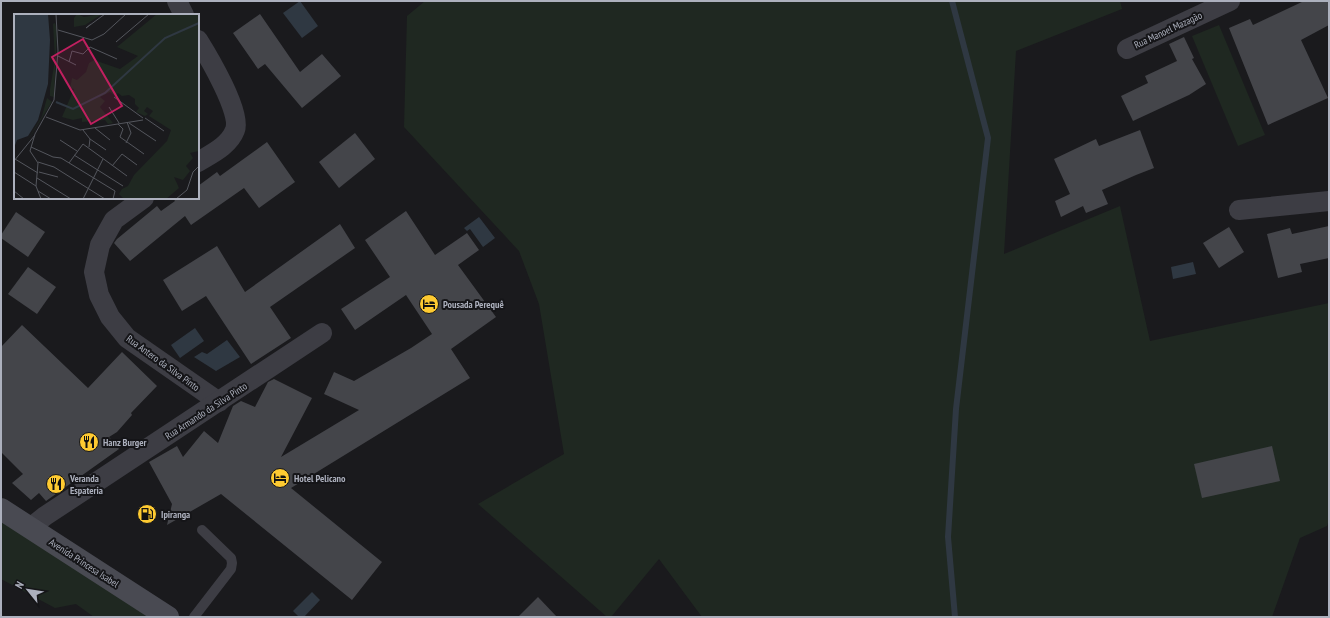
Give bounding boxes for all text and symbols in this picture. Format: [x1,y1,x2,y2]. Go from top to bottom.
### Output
street label: Rua Manoel Mazagão [1132,9,1204,51]
inset map [14,14,199,199]
hotel icon: Pousada Perequê [418,293,440,315]
place label: Pousada Perequê [443,298,504,311]
street label: Rua Antero da Silva Pinto [124,332,202,394]
street label: Rua Armando da Silva Pinto [162,380,250,442]
restaurant icon: Hanz Burger [78,431,100,453]
place label: Hanz Burger [103,436,147,449]
hotel icon: Hotel Pelicano [269,467,291,489]
place label: Veranda Espateria [69,472,103,497]
place label: Hotel Pelicano [294,472,346,485]
restaurant icon: Veranda Espateria [45,473,67,495]
fuel station icon: Ipiranga [136,503,158,525]
place label: Ipiranga [161,508,190,521]
street label: Avenida Princesa Isabel [47,536,122,591]
north arrow [8,570,48,610]
text: N [12,579,27,591]

